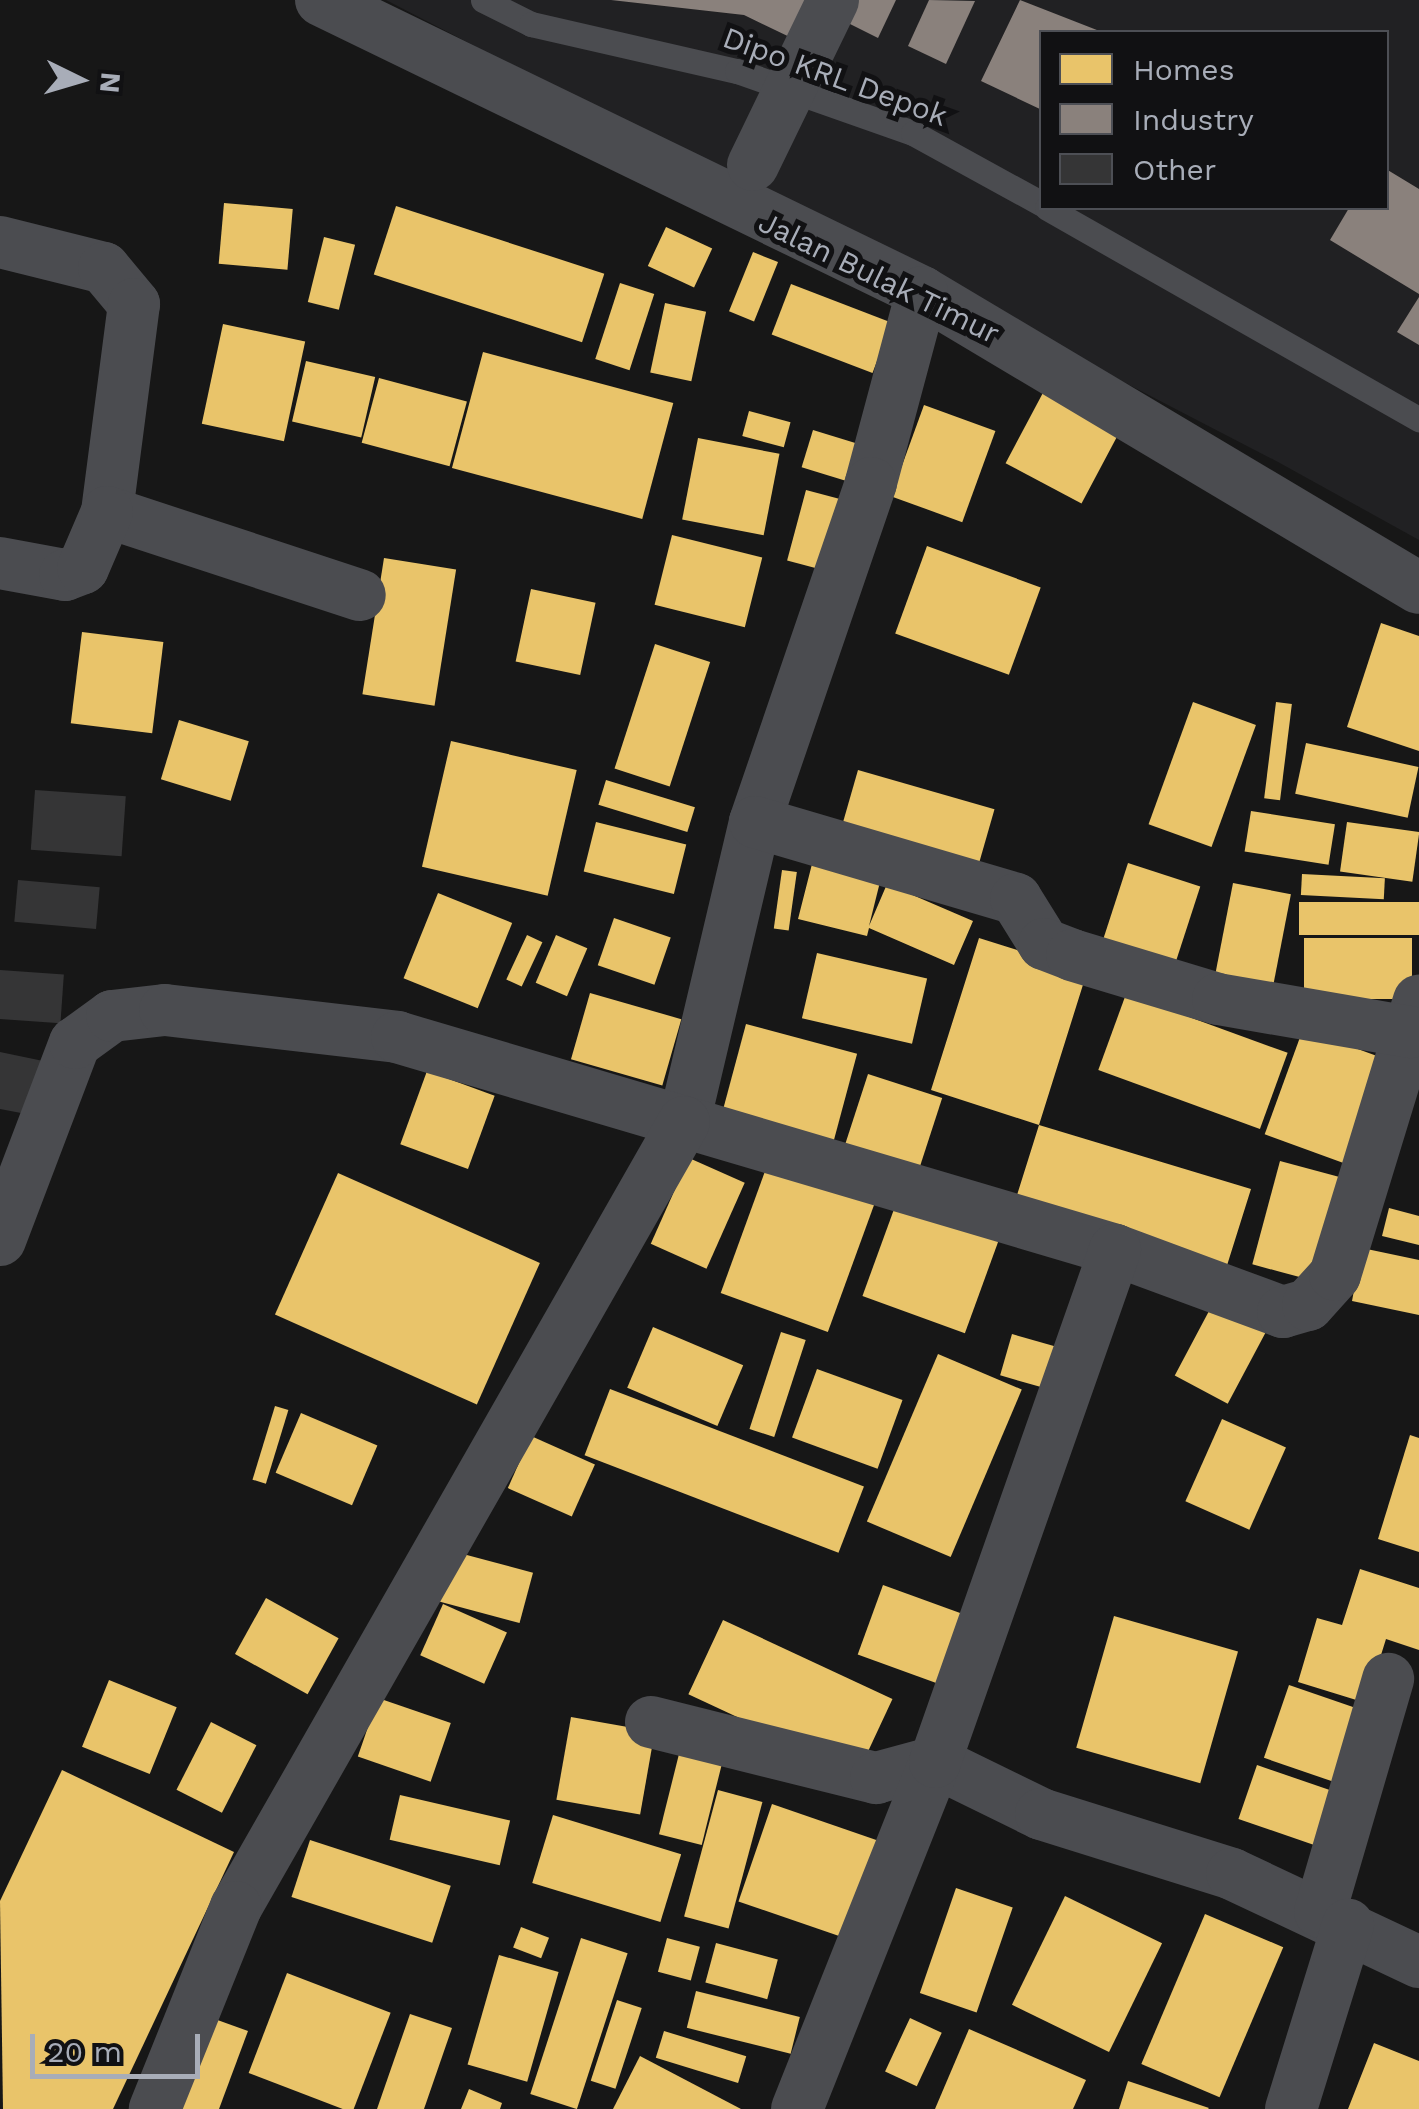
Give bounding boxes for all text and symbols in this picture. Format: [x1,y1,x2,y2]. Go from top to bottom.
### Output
street label: Dipo KRL Depok [717,20,953,134]
north arrow [30,30,130,130]
legend [1039,30,1389,210]
text: Homes [1133,52,1235,87]
text: N [93,71,128,94]
text: Industry [1133,102,1254,137]
text: Other [1133,152,1216,187]
street label: Jalan Bulak Timur [752,204,1006,352]
scale bar [35,2014,205,2076]
text: 20 m [47,2034,122,2069]

